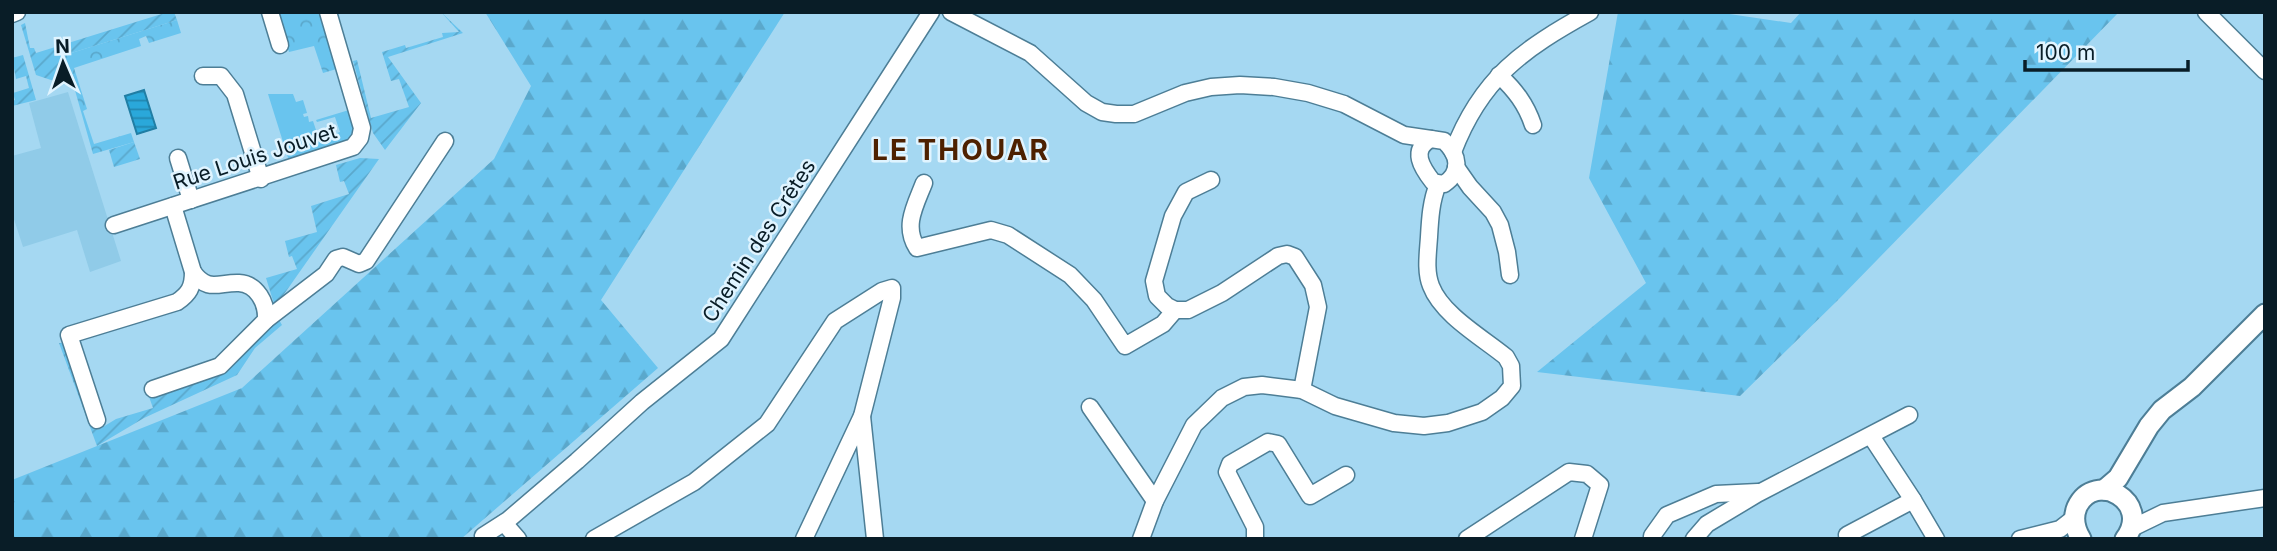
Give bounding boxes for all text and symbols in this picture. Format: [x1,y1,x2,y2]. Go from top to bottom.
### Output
north arrow [28,28,98,98]
scale bar [2025,28,2188,72]
text: N [55,35,70,58]
text: 100 m [2036,40,2095,65]
street label: Rue Louis Jouvet [170,118,340,195]
district label: LE THOUAR [872,133,1050,167]
street label: Chemin des Crêtes [697,155,821,327]

